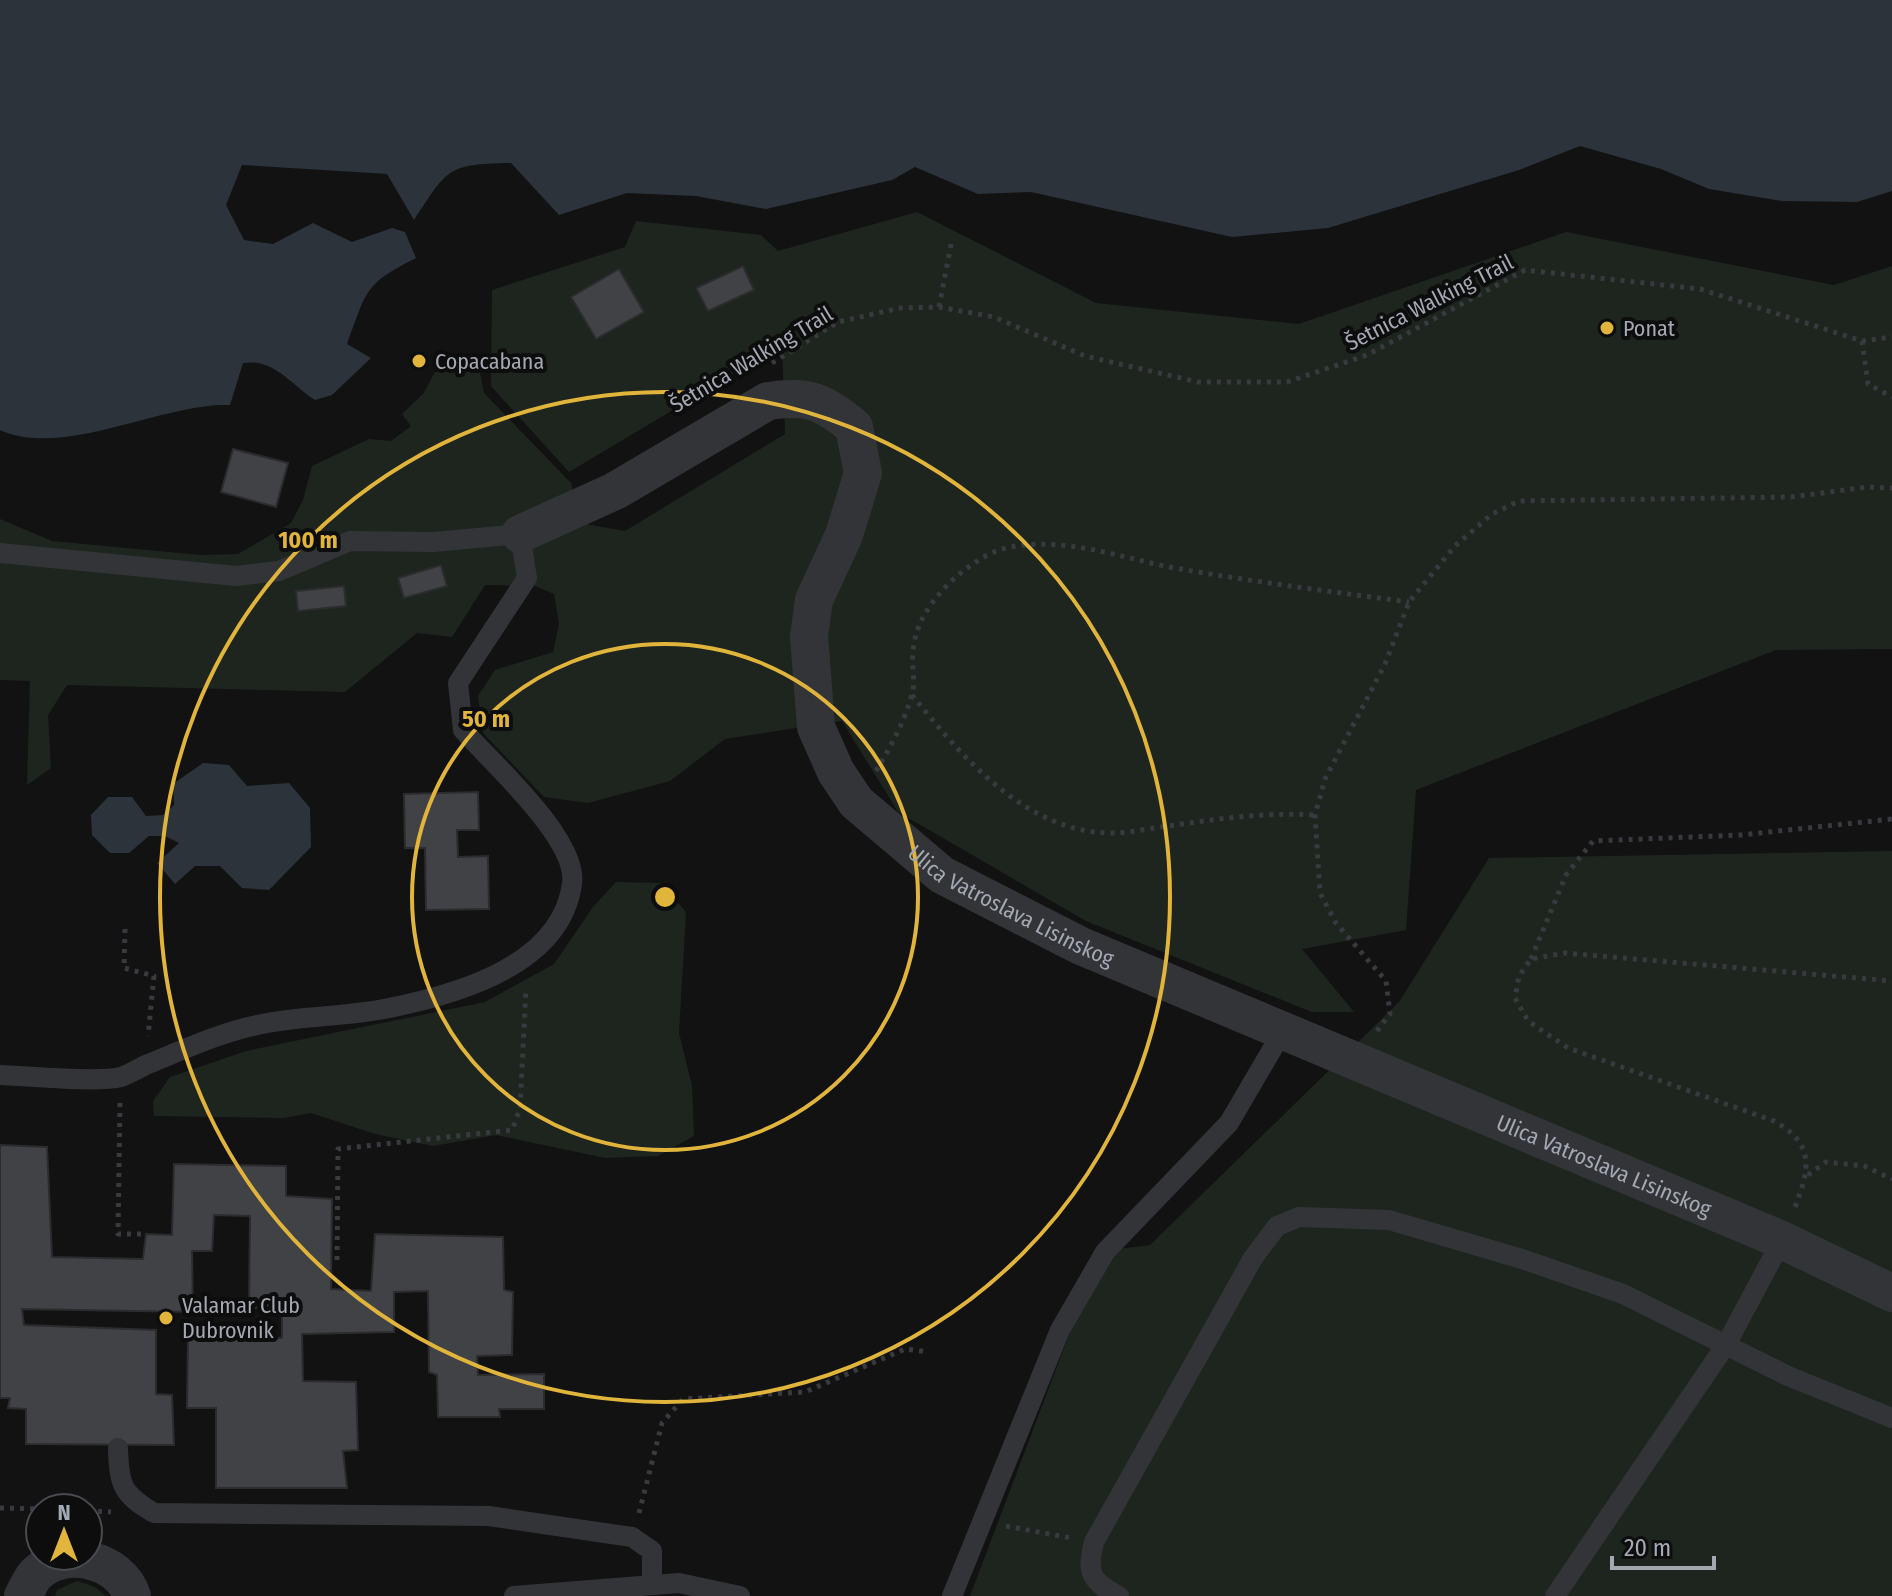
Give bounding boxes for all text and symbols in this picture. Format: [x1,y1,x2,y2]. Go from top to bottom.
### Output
street label: Šetnica Walking Trail [1341,248,1518,356]
street label: Šetnica Walking Trail [665,300,838,419]
place label: Ponat [1623,315,1676,342]
marker: Ponat [1598,319,1616,337]
place label: Copacabana [435,348,544,375]
marker: Copacabana [410,352,428,370]
text: 100 m [278,526,338,554]
text: 50 m [462,705,510,733]
street label: Ulica Vatroslava Lisinskog [902,839,1118,973]
centre of rings [651,883,679,911]
street label: Ulica Vatroslava Lisinskog [1492,1109,1716,1223]
place label: Valamar Club Dubrovnik [182,1292,300,1344]
marker: Valamar Club Dubrovnik [157,1309,175,1327]
north arrow [24,1492,104,1572]
text: N [57,1499,71,1526]
scale bar [1612,1520,1714,1570]
text: 20 m [1624,1534,1671,1562]

